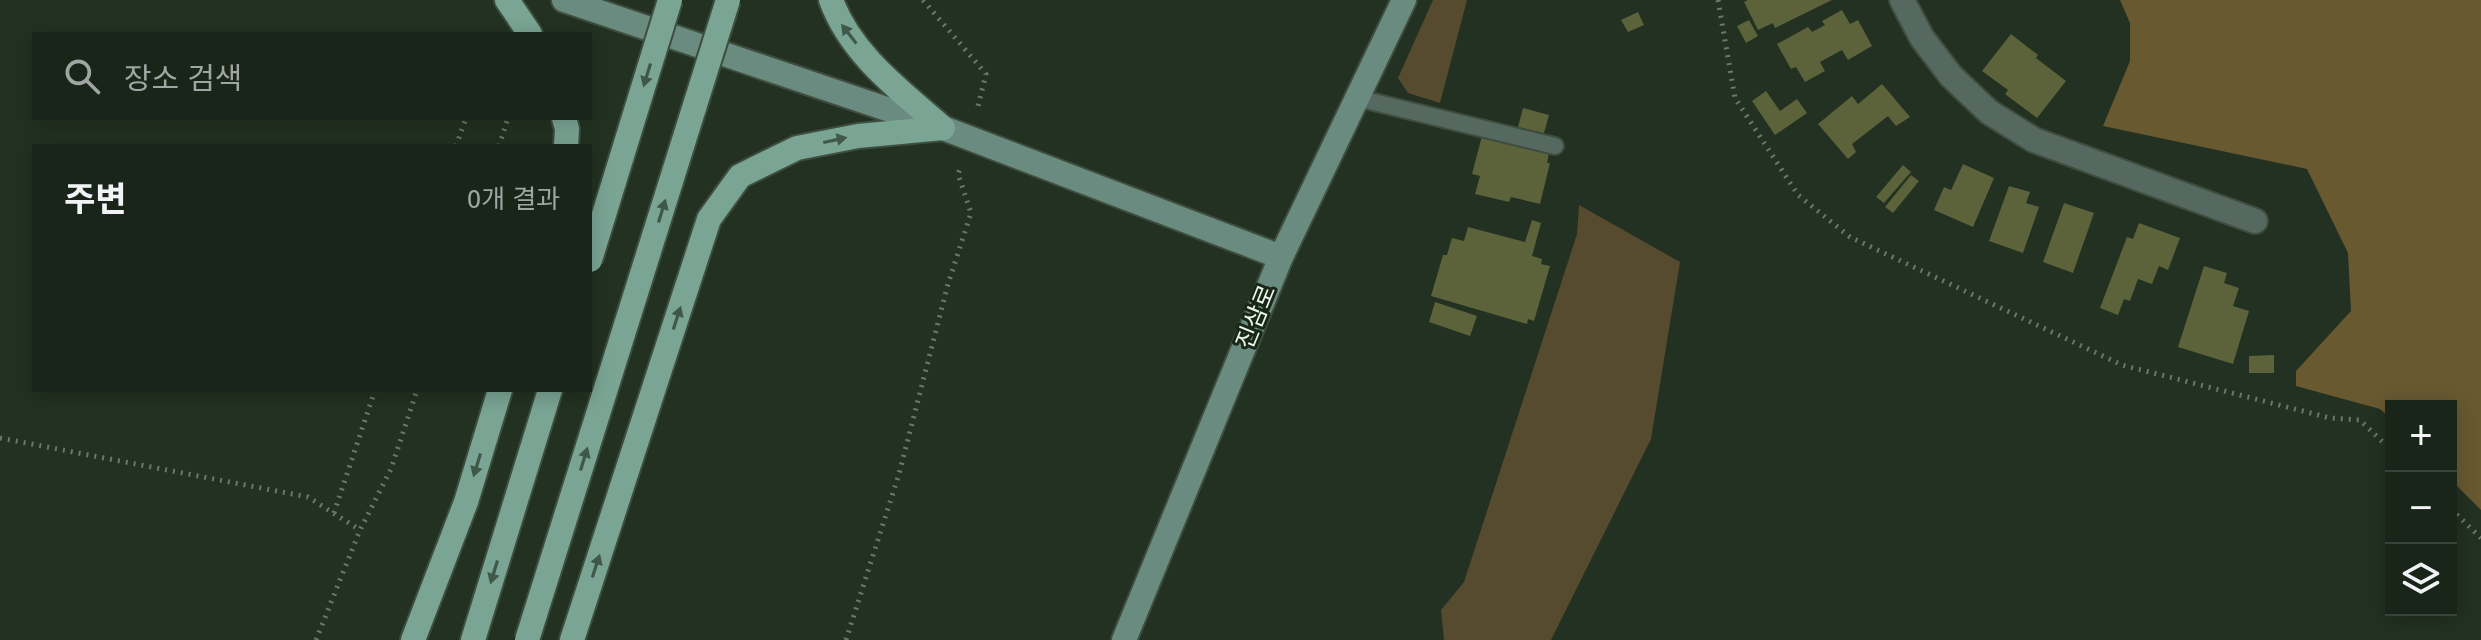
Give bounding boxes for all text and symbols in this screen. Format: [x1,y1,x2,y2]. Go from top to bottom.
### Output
one-way arrow [841,24,857,44]
search box [32,32,592,120]
icon: search [60,54,104,98]
text: 장소 검색 [124,61,242,97]
one-way arrow [640,63,653,87]
one-way arrow [823,134,848,146]
text: 주변 [64,179,127,220]
text: 0개 결과 [467,184,560,215]
one-way arrow [656,198,669,222]
street label: 진삼로 [1231,281,1281,353]
one-way arrow [671,306,683,330]
map controls [2385,400,2457,616]
button: + [2385,400,2457,472]
one-way arrow [578,446,590,470]
one-way arrow [470,453,483,477]
button: − [2385,472,2457,544]
button: layers [2385,544,2457,616]
one-way arrow [591,553,603,577]
one-way arrow [487,560,500,584]

